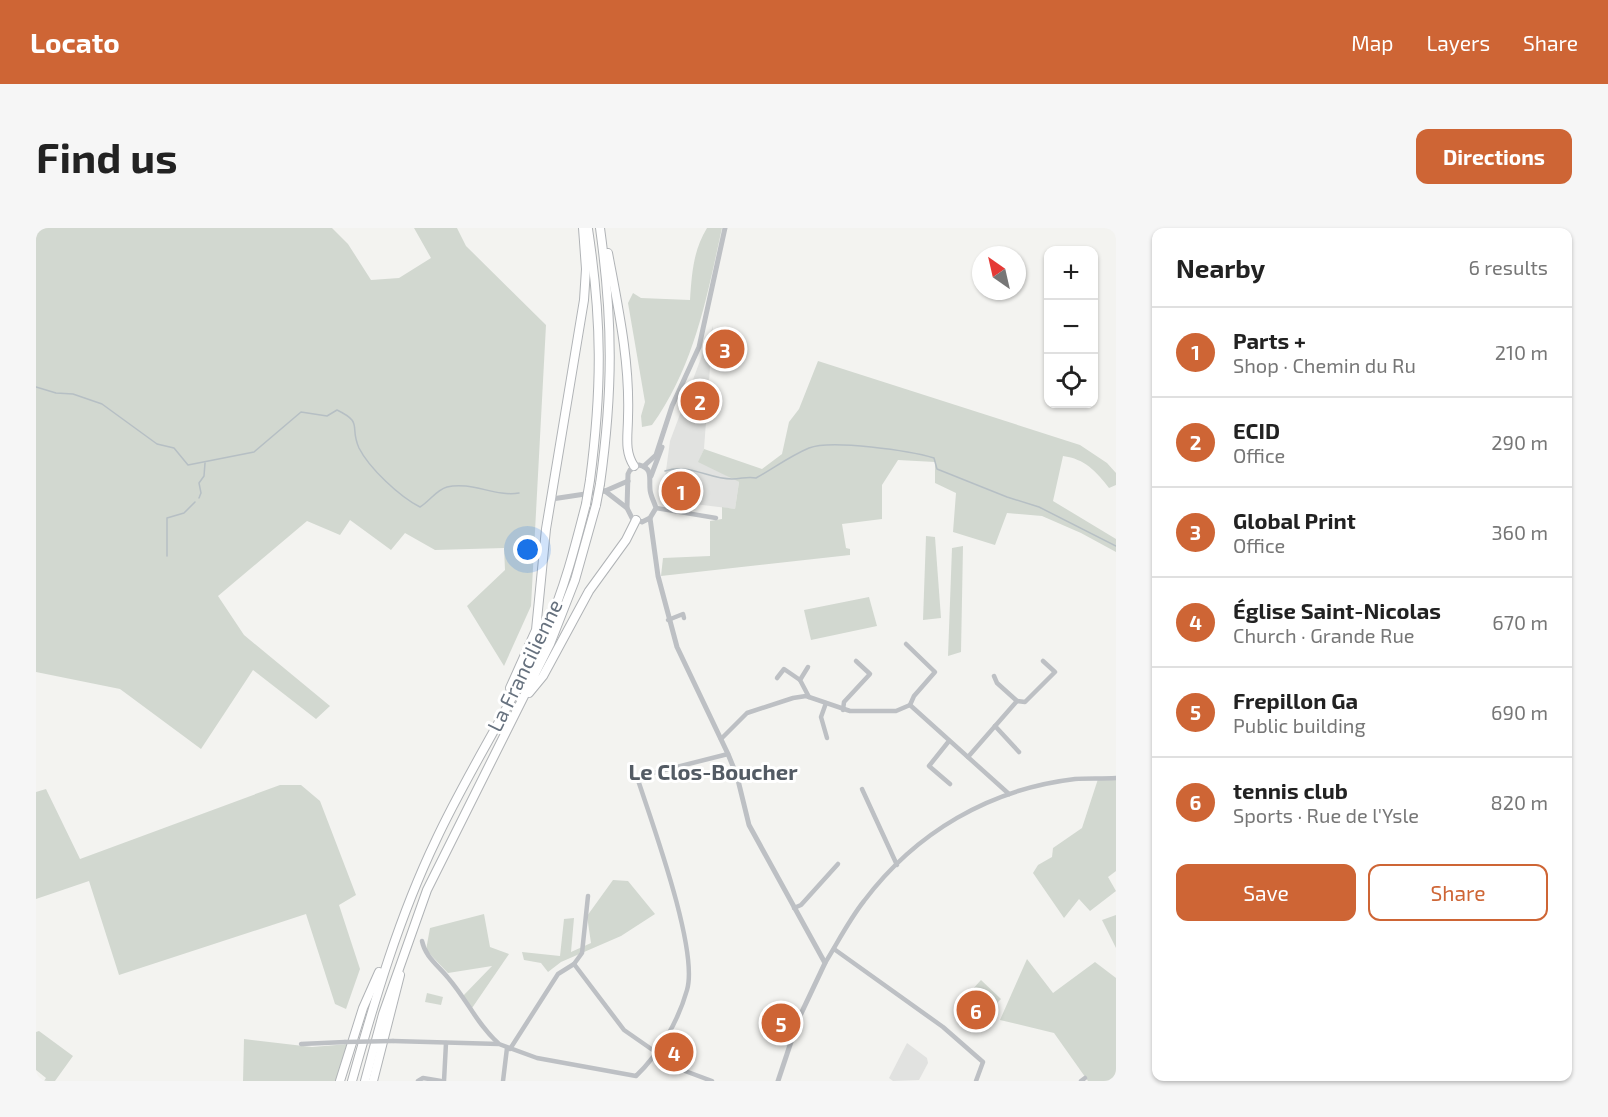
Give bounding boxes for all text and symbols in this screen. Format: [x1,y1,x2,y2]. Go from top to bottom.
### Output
text: Locato [30,25,120,59]
text: Map [1351,30,1393,55]
text: Layers [1426,30,1490,55]
text: Share [1523,30,1578,55]
button: Directions [1416,129,1572,184]
text: Find us [36,131,178,181]
north arrow [972,246,1026,300]
map controls [1044,246,1098,408]
button: + [1044,246,1098,300]
text: Nearby [1176,252,1265,283]
text: 6 results [1468,255,1548,279]
button: − [1044,300,1098,354]
pin: 3 [706,326,744,372]
text: Parts + [1233,327,1306,353]
text: 1 [1191,340,1200,364]
text: 210 m [1495,340,1548,364]
text: Shop · Chemin du Ru [1233,353,1416,377]
button: locate [1044,354,1098,408]
pin: 2 [680,378,720,423]
text: ECID [1233,417,1280,443]
text: 2 [1190,430,1201,454]
text: 290 m [1491,430,1548,454]
text: Office [1233,443,1285,467]
pin: 1 [662,468,700,514]
text: Global Print [1233,507,1356,533]
text: 3 [1190,520,1201,544]
text: 360 m [1491,520,1548,544]
text: Office [1233,533,1285,557]
your location [513,535,542,564]
street label: La Francilienne [481,595,567,735]
text: Église Saint-Nicolas [1233,597,1441,623]
text: 4 [1189,610,1202,634]
text: 670 m [1492,610,1548,634]
text: Church · Grande Rue [1233,623,1415,647]
text: Frepillon Ga [1233,687,1358,713]
text: 5 [1190,700,1201,724]
text: 690 m [1491,700,1548,724]
text: Public building [1233,713,1366,737]
district label: Le Clos-Boucher [628,758,798,784]
text: tennis club [1233,777,1348,803]
text: 6 [1190,790,1201,814]
text: 820 m [1491,790,1548,814]
text: Sports · Rue de l'Ysle [1233,803,1419,827]
button: Save [1176,864,1356,921]
button: Share [1368,864,1548,921]
pin: 6 [956,988,996,1032]
pin: 5 [762,1000,800,1046]
pin: 4 [654,1030,694,1074]

